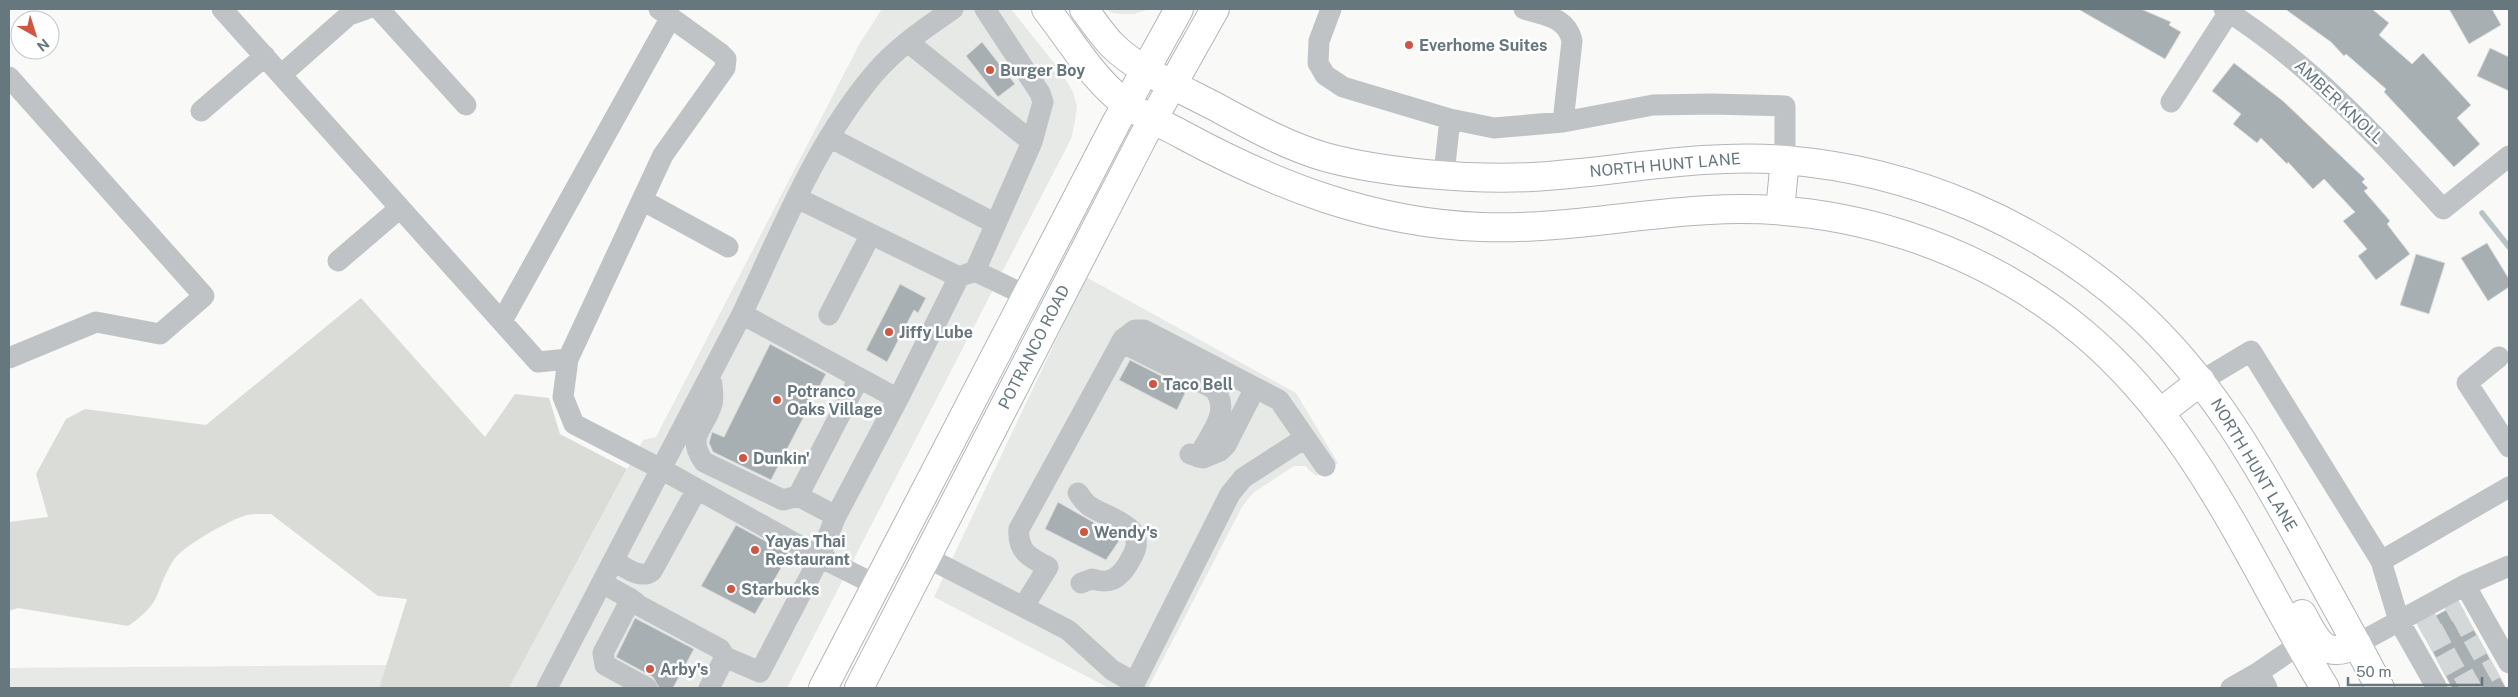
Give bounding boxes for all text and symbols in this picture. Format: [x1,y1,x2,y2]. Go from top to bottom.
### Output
north arrow [10,10,60,60]
text: N [34,35,52,55]
place label: Everhome Suites [1419,36,1548,55]
marker: Everhome Suites [1403,39,1415,51]
street label: AMBER KNOLL [2291,56,2387,148]
place label: Burger Boy [1000,61,1085,80]
marker: Burger Boy [984,64,996,76]
street label: NORTH HUNT LANE [1589,149,1741,181]
street label: POTRANCO ROAD [994,282,1074,412]
place label: Jiffy Lube [899,323,973,342]
marker: Jiffy Lube [883,326,895,338]
place label: Taco Bell [1163,375,1233,394]
marker: Taco Bell [1147,378,1159,390]
place label: Potranco Oaks Village [787,382,882,419]
marker: Potranco Oaks Village [771,394,783,406]
street label: NORTH HUNT LANE [2207,395,2301,535]
place label: Dunkin' [753,449,810,468]
marker: Dunkin' [737,452,749,464]
place label: Wendy's [1094,523,1158,542]
marker: Wendy's [1078,526,1090,538]
place label: Yayas Thai Restaurant [765,532,850,569]
marker: Yayas Thai Restaurant [749,544,761,556]
place label: Starbucks [741,580,819,599]
marker: Starbucks [725,583,737,595]
scale bar [2348,654,2482,686]
place label: Arby's [660,660,708,679]
marker: Arby's [644,663,656,675]
text: 50 m [2356,663,2391,680]

